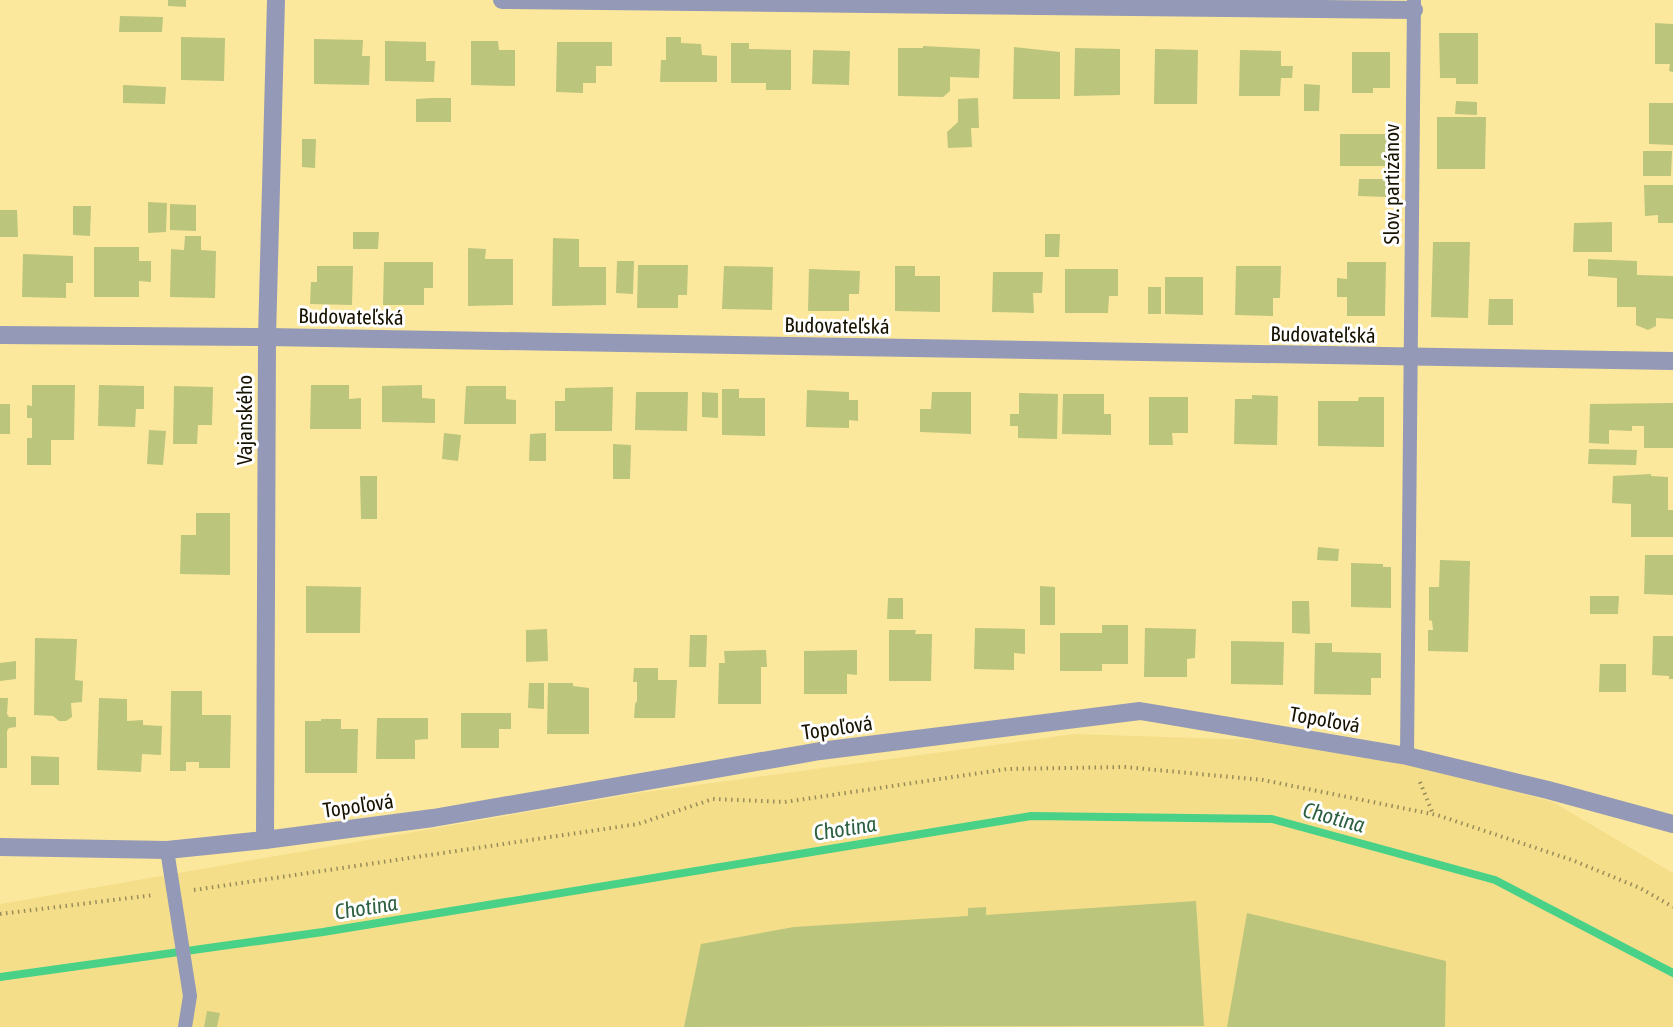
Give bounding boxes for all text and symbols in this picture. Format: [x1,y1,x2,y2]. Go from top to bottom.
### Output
street label: Slov. partizánov [1379,123,1403,244]
street label: Budovateľská [298,303,404,329]
street label: Budovateľská [784,312,890,338]
street label: Budovateľská [1270,321,1376,347]
street label: Vajanského [232,375,256,465]
street label: Topoľová [1288,701,1362,737]
street label: Topoľová [800,710,874,744]
street label: Topoľová [321,788,395,822]
water label: Chotina [1300,796,1368,838]
water label: Chotina [812,810,878,846]
water label: Chotina [333,889,399,925]

